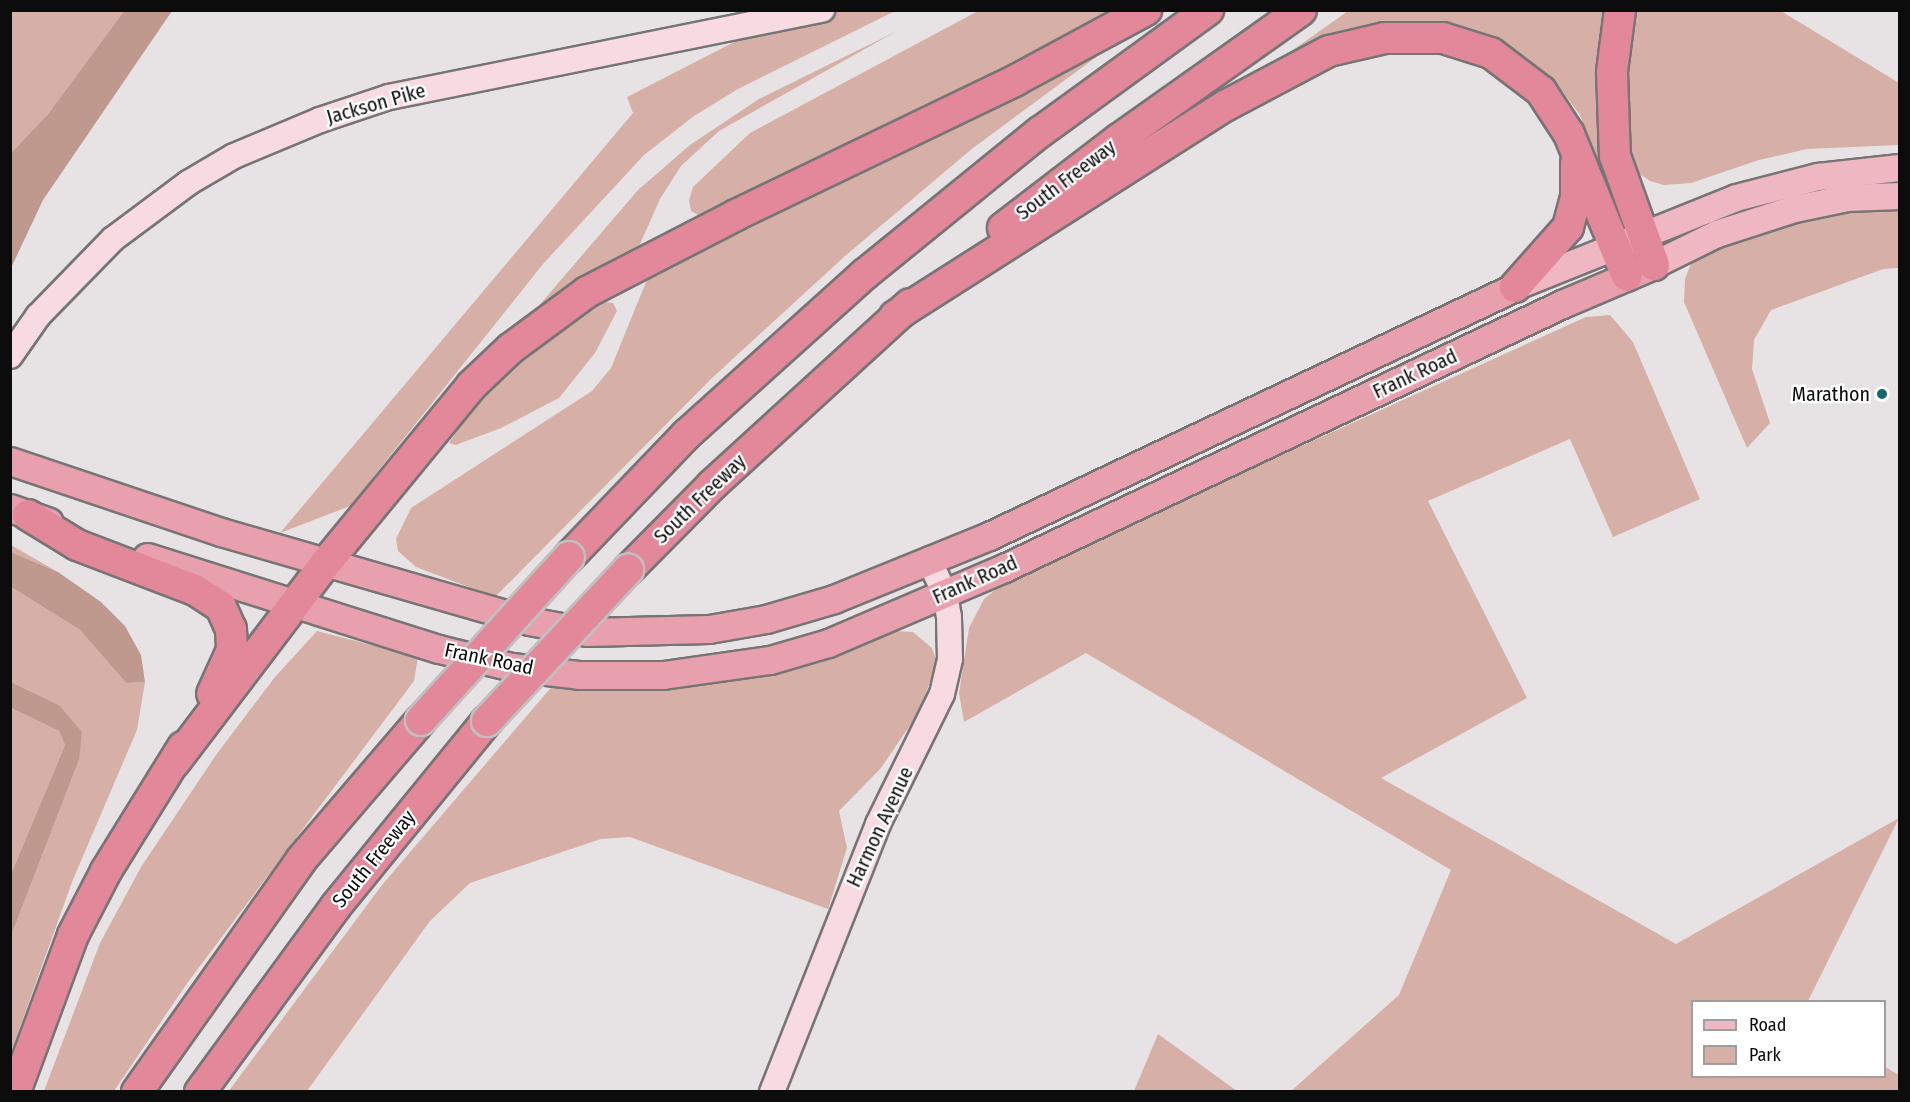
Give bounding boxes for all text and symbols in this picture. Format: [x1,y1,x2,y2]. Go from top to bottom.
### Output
street label: Jackson Pike [324,78,428,130]
street label: South Freeway [1012,135,1120,225]
street label: Frank Road [1369,344,1461,404]
place label: Marathon [1792,382,1870,406]
marker: Marathon [1875,387,1889,401]
street label: South Freeway [649,449,751,549]
street label: Frank Road [929,551,1021,609]
street label: Frank Road [442,638,536,680]
street label: Harmon Avenue [842,763,918,891]
street label: South Freeway [327,806,421,912]
legend [1691,1000,1886,1078]
text: Road [1749,1014,1786,1036]
text: Park [1749,1044,1781,1066]

